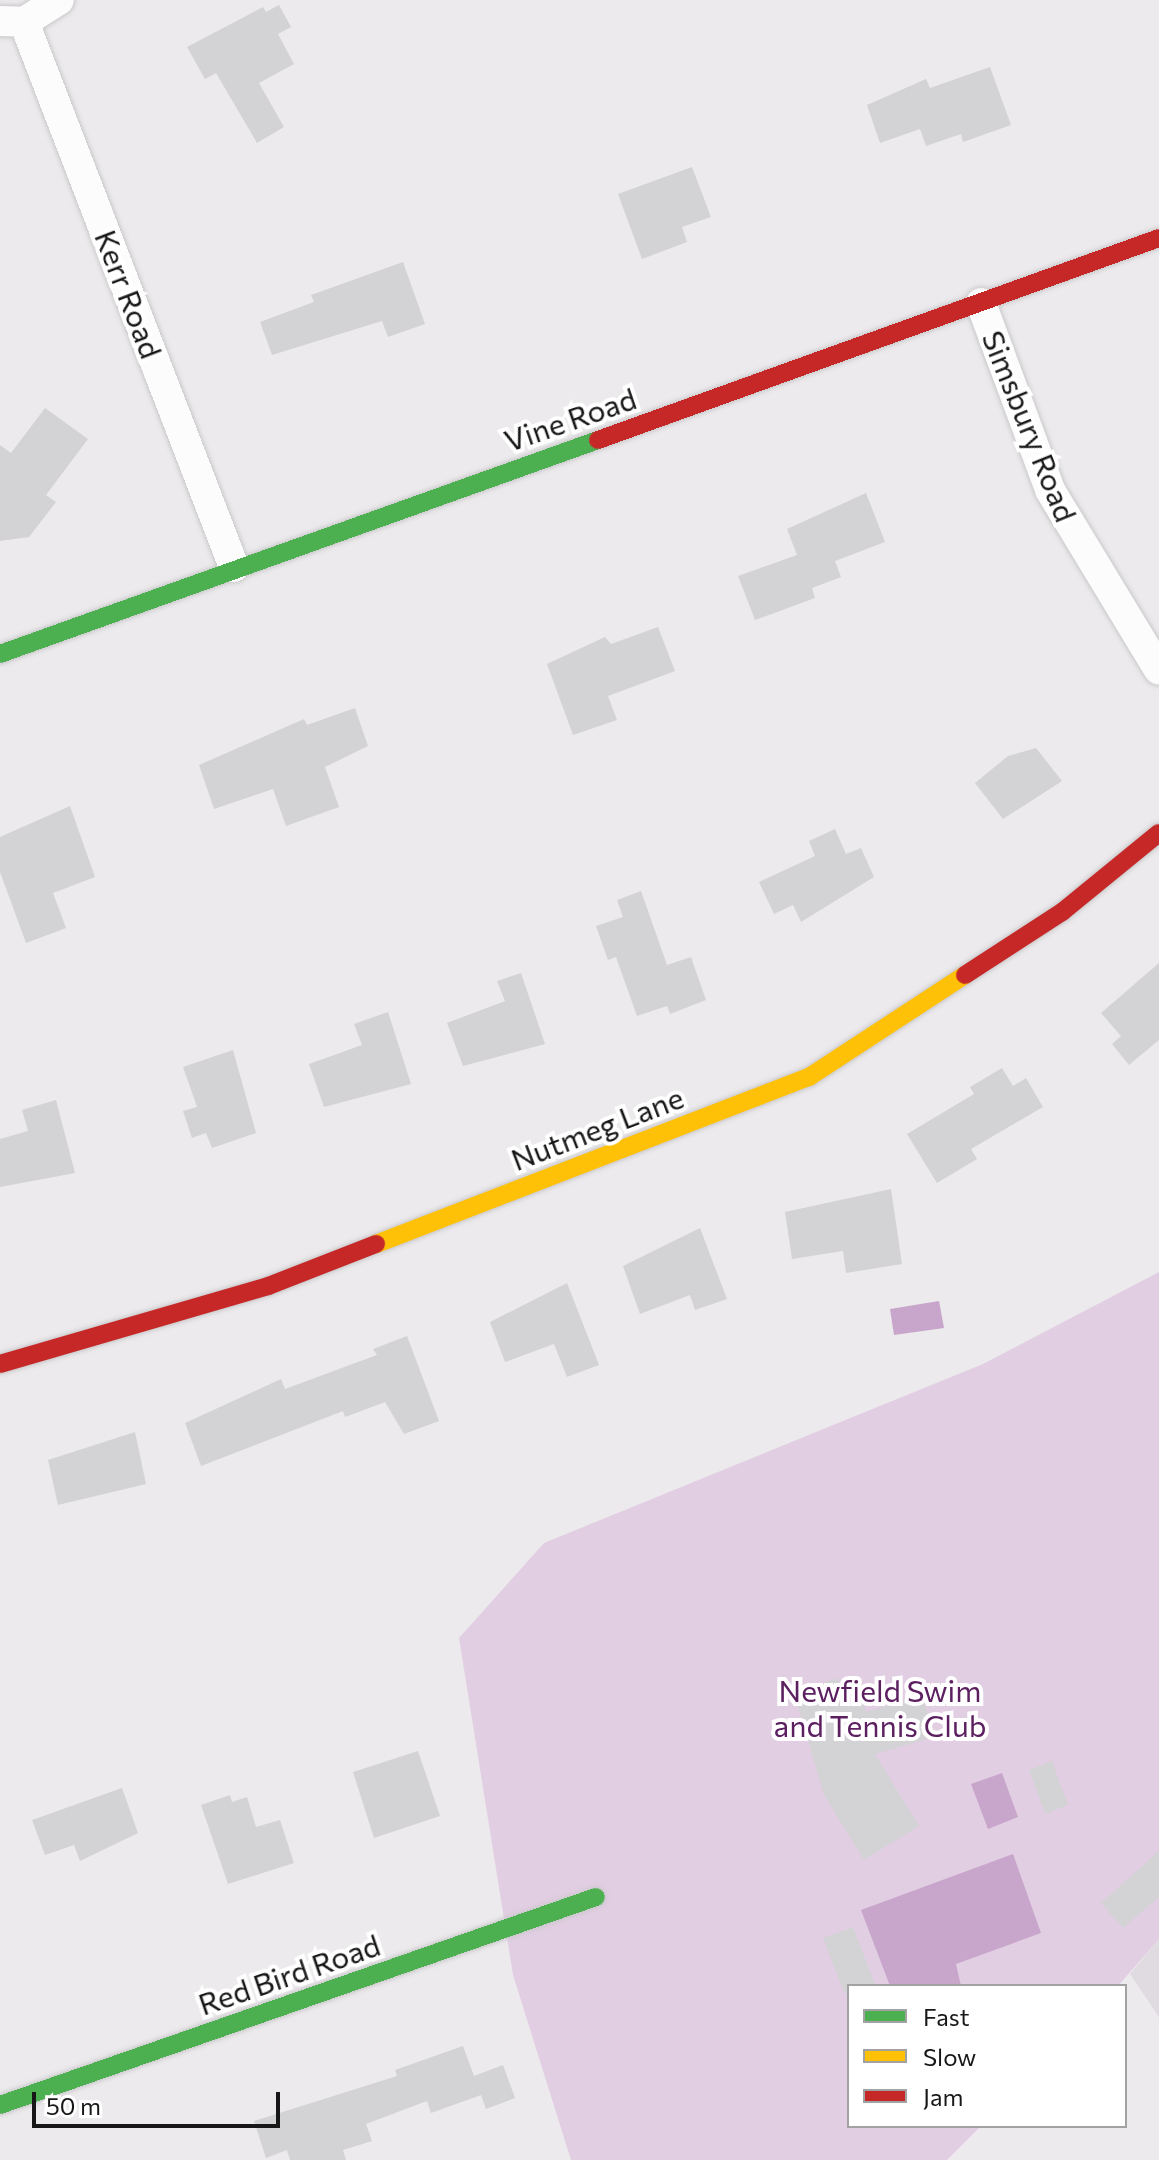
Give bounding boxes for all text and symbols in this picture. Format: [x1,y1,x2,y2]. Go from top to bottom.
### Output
street label: Kerr Road [88,225,170,363]
street label: Simsbury Road [975,325,1085,527]
street label: Vine Road [499,380,641,458]
street label: Nutmeg Lane [506,1079,688,1177]
park label: Newfield Swim and Tennis Club [774,1672,986,1742]
street label: Red Bird Road [193,1926,385,2022]
legend [847,1984,1127,2128]
text: Fast [923,2002,970,2031]
text: Slow [923,2042,976,2071]
scale bar [36,2076,284,2126]
text: Jam [923,2082,963,2111]
text: 50 m [46,2091,101,2120]

